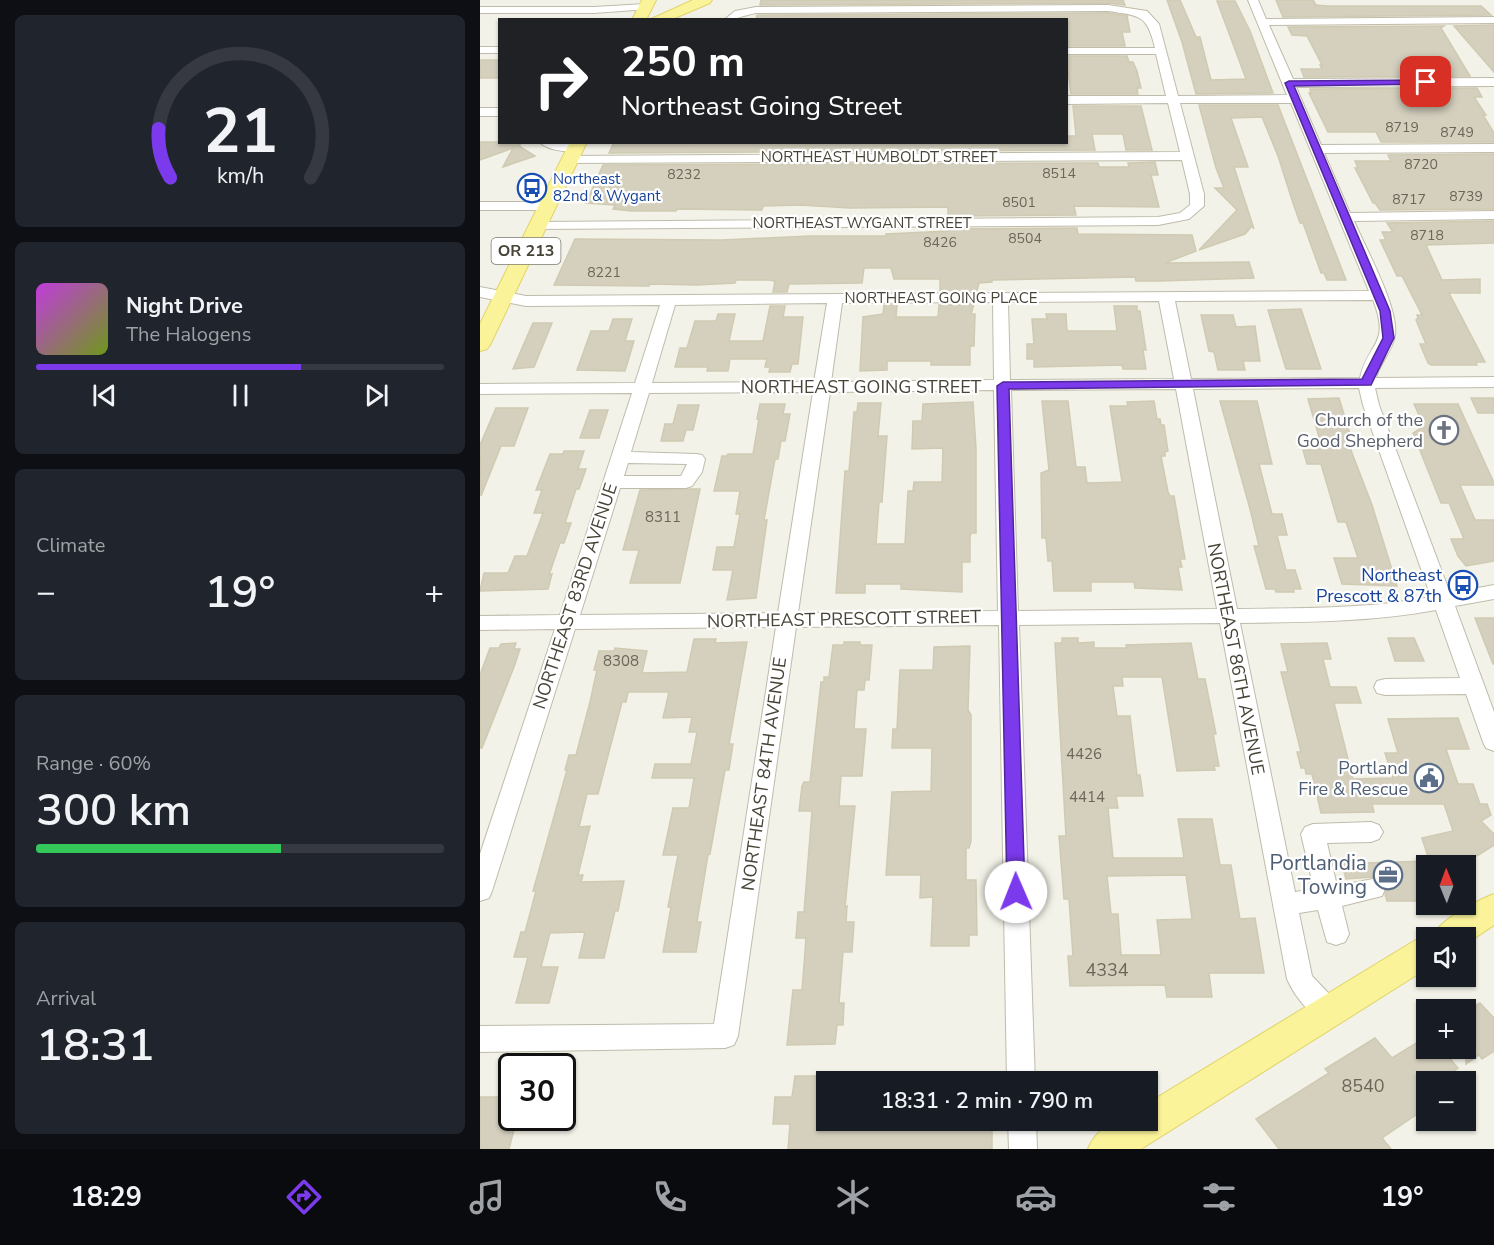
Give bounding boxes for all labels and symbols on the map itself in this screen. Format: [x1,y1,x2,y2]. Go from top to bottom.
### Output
pin [1400,56,1451,107]
house number: 8719 [1385,118,1419,137]
house number: 8749 [1440,123,1474,142]
street label: NORTHEAST HUMBOLDT STREET [761,147,997,167]
house number: 8720 [1404,155,1438,174]
house number: 8514 [1042,164,1076,183]
house number: 8232 [667,165,701,184]
place label: Northeast 82nd & Wygant [553,169,661,206]
bus stop icon: Northeast 82nd & Wygant [516,172,548,204]
house number: 8739 [1449,187,1483,206]
house number: 8717 [1392,190,1426,209]
house number: 8501 [1002,193,1036,212]
street label: NORTHEAST WYGANT STREET [752,213,972,233]
house number: 8718 [1410,226,1444,245]
house number: 8504 [1008,229,1042,248]
house number: 8426 [923,233,957,252]
road number: OR 213 [492,238,560,264]
house number: 8221 [587,263,621,282]
street label: NORTHEAST GOING PLACE [844,288,1038,308]
street label: NORTHEAST GOING STREET [741,375,981,399]
place label: Church of the Good Shepherd [1297,408,1423,453]
church icon: Church of the Good Shepherd [1428,414,1460,446]
street label: NORTHEAST 83RD AVENUE [527,480,623,712]
house number: 8311 [645,507,681,527]
street label: NORTHEAST 86TH AVENUE [1202,541,1270,777]
place label: Northeast Prescott & 87th [1316,563,1443,608]
bus stop icon: Northeast Prescott & 87th [1447,569,1479,601]
street label: NORTHEAST PRESCOTT STREET [707,605,981,633]
house number: 8308 [603,651,639,671]
street label: NORTHEAST 84TH AVENUE [736,656,792,892]
house number: 4426 [1066,744,1102,764]
place label: Portland Fire & Rescue [1298,756,1408,801]
public building icon: Portland Fire & Rescue [1413,762,1445,794]
house number: 4414 [1069,787,1105,807]
place label: Portlandia Towing [1270,849,1367,901]
north arrow [1416,855,1476,915]
office icon: Portlandia Towing [1372,859,1404,891]
position arrow [984,860,1048,924]
house number: 4334 [1085,958,1129,982]
speed limit sign: 30 [498,1053,576,1131]
house number: 8540 [1341,1074,1385,1098]

